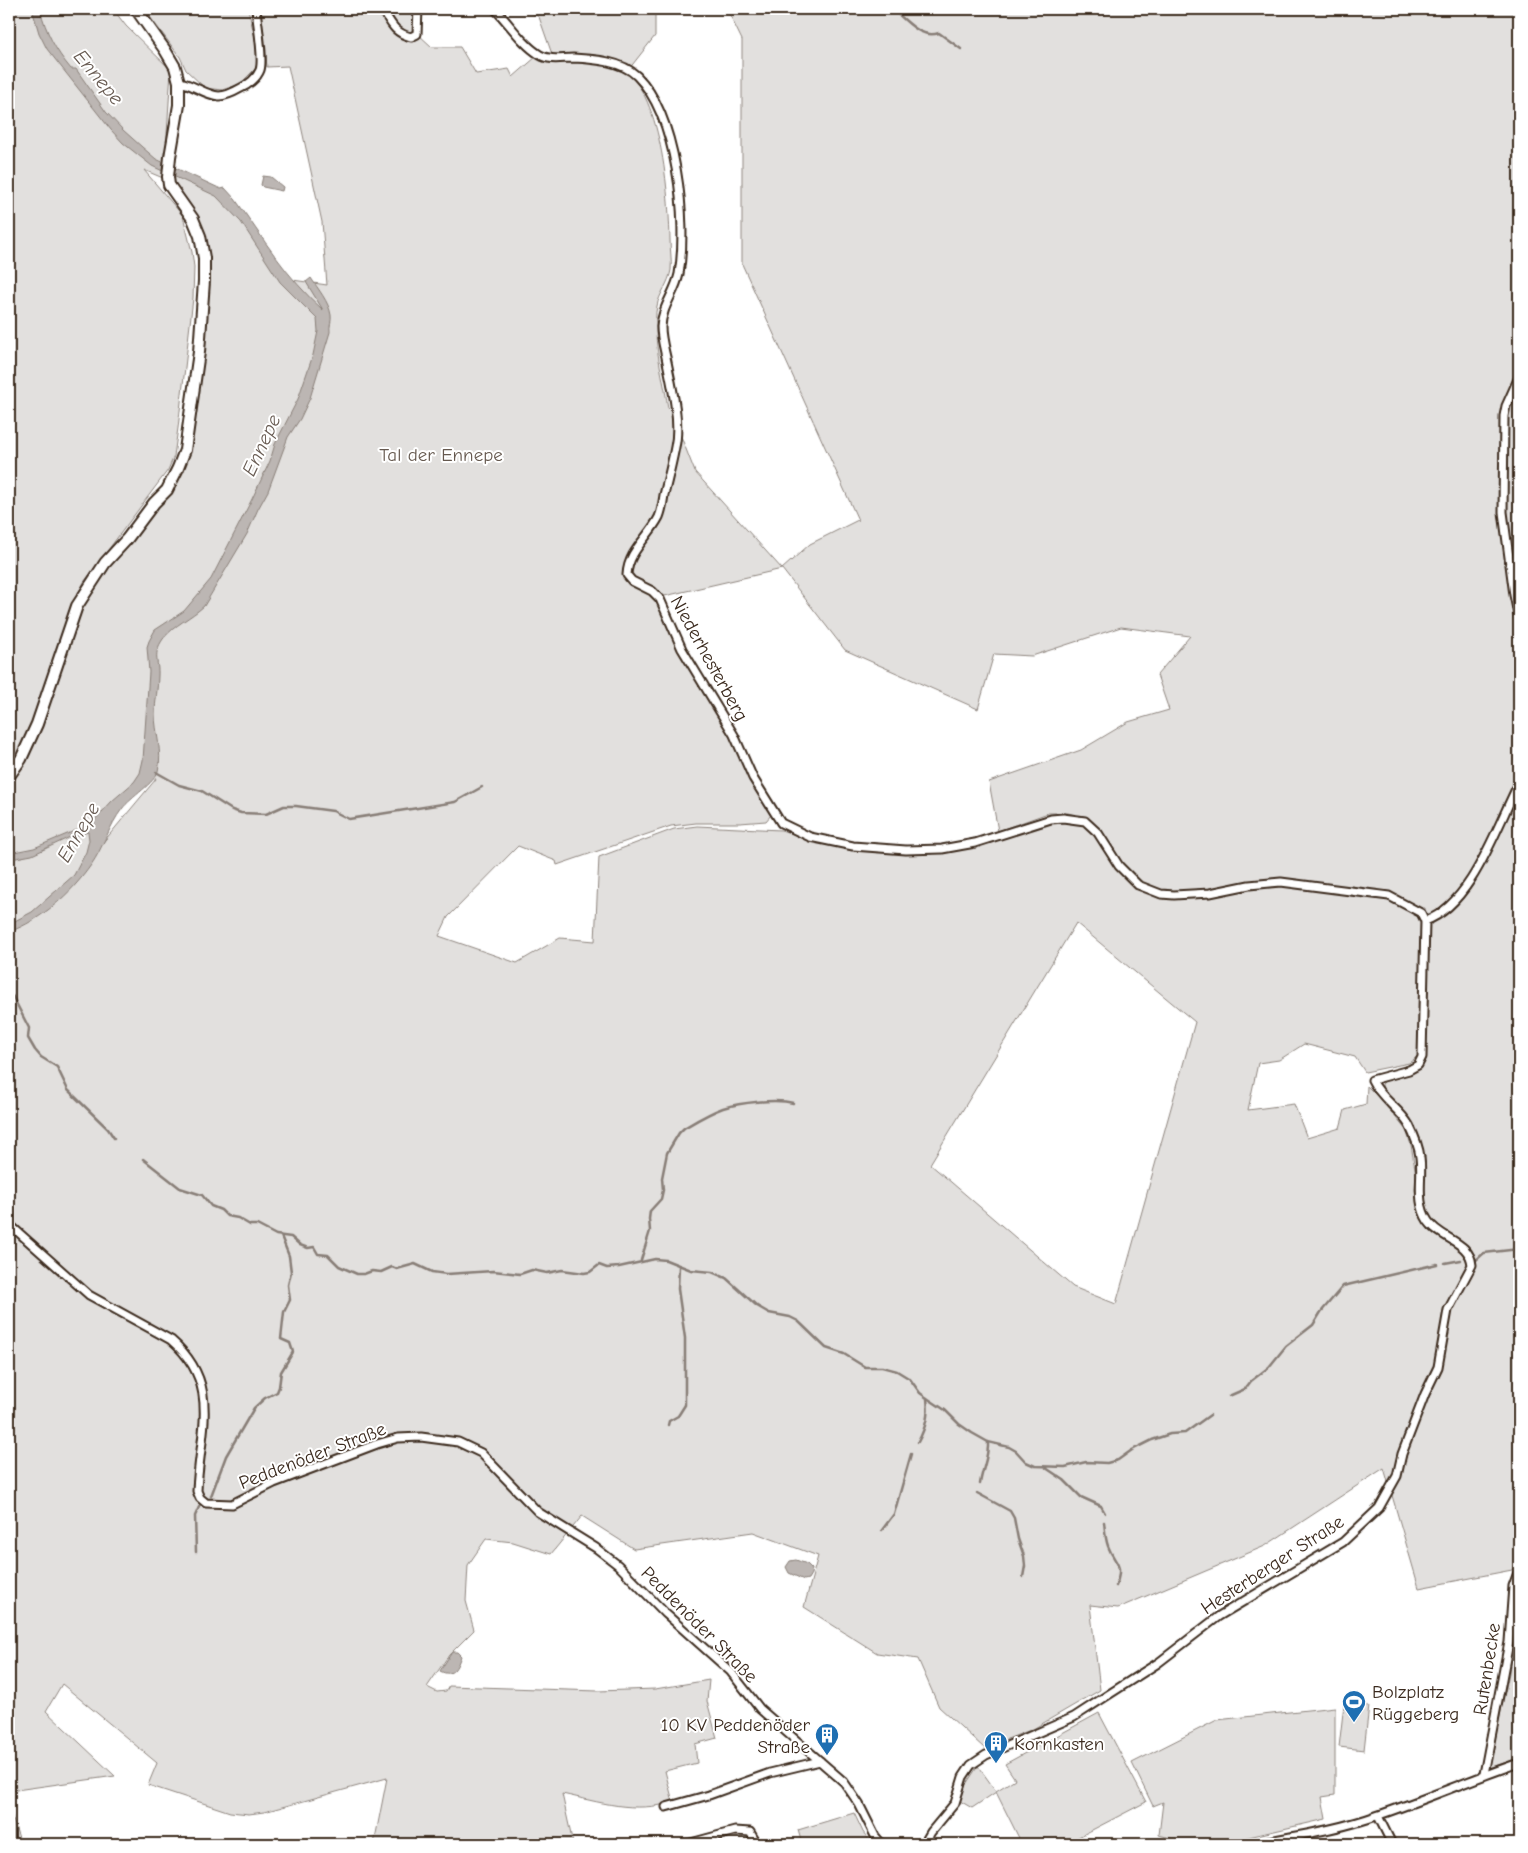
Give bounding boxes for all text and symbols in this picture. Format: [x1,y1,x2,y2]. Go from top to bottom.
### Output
water label: Ennepe [69,45,128,110]
water label: Ennepe [237,411,286,480]
park label: Tal der Ennepe [379,444,503,466]
street label: Niederhesterberg [666,592,753,725]
water label: Ennepe [52,798,105,866]
street label: Peddenöder Straße [236,1418,389,1494]
street label: Hesterberger Straße [1197,1510,1348,1619]
street label: Peddenöder Straße [637,1562,762,1687]
street label: Rutenbecke [1469,1621,1505,1717]
place label: Bolzplatz Rüggeberg [1372,1681,1459,1725]
sports icon: Bolzplatz Rüggeberg [1341,1689,1367,1723]
place label: 10 KV Peddenöder Straße [661,1714,810,1758]
building icon: 10 KV Peddenöder Straße [814,1722,840,1756]
building icon: Kornkasten [983,1730,1009,1764]
place label: Kornkasten [1014,1733,1104,1755]

